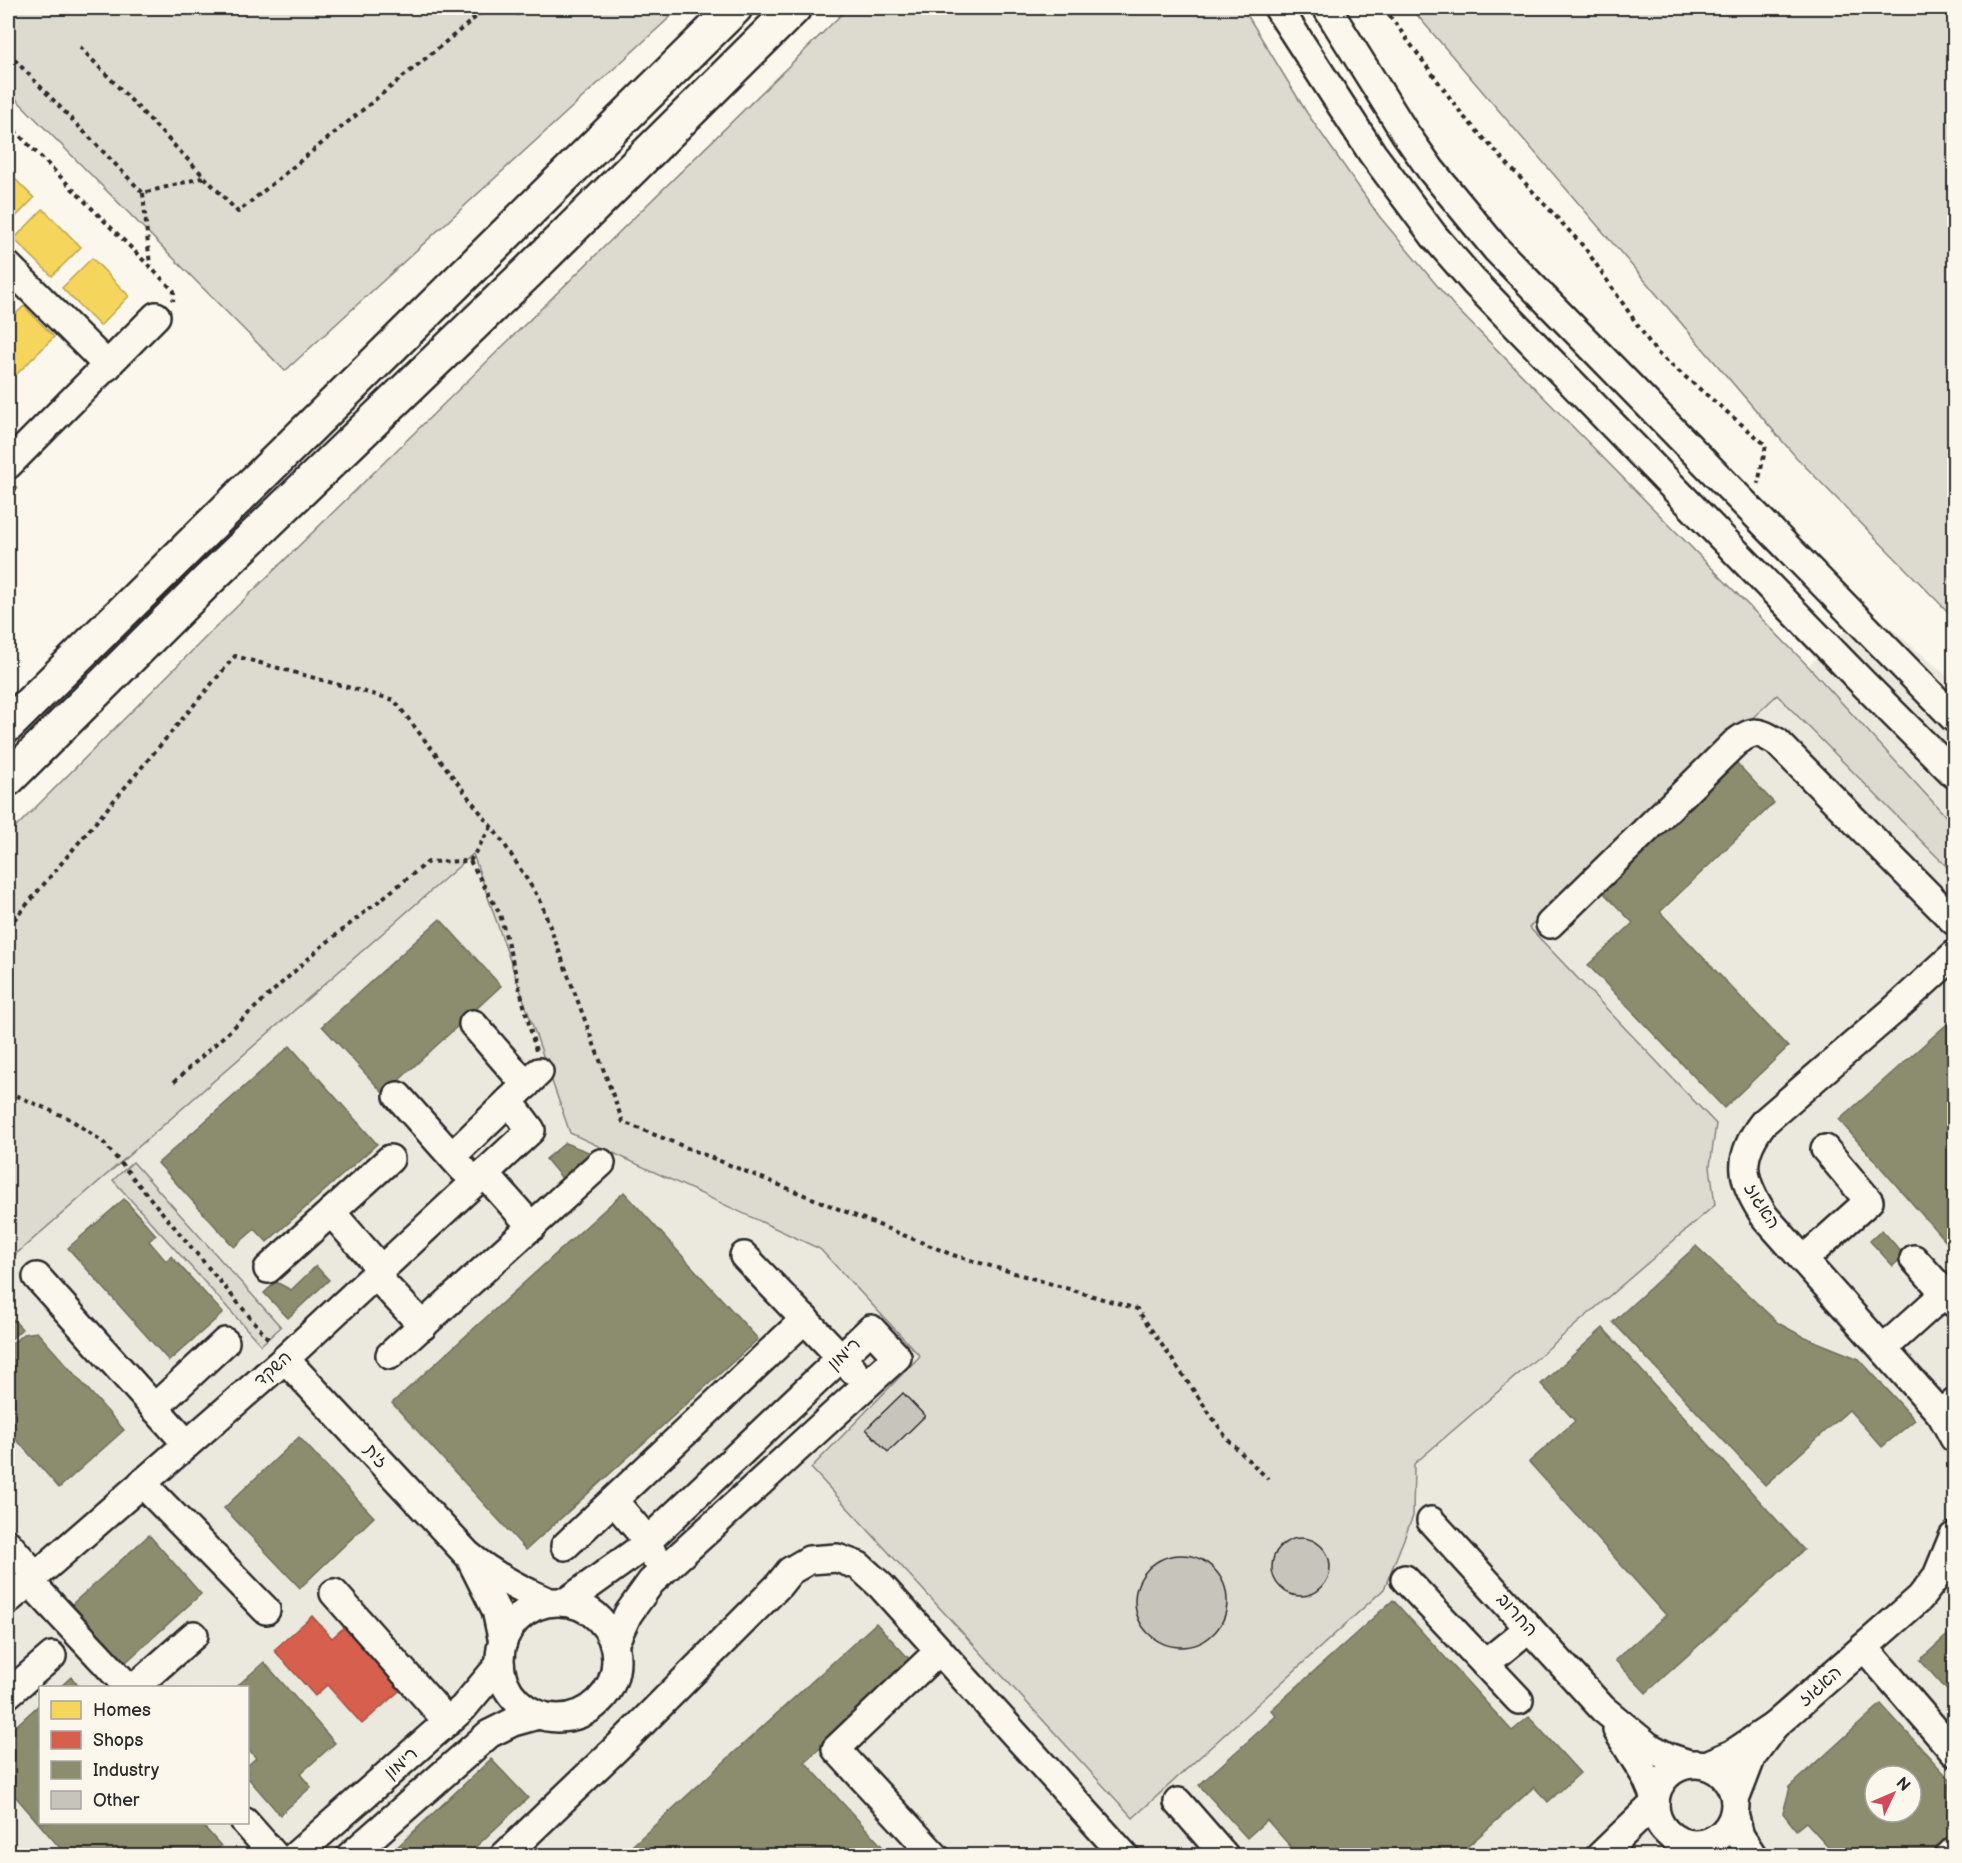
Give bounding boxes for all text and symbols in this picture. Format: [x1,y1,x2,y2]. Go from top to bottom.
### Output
street label: האגוז [1740,1179,1784,1233]
street label: רימון [823,1334,865,1374]
street label: השקד [250,1347,296,1391]
street label: זית [359,1439,392,1472]
street label: החרוב [1492,1589,1542,1641]
street label: האגוז [1794,1662,1846,1710]
legend [39,1686,249,1824]
text: Homes [93,1700,151,1721]
text: Shops [93,1730,144,1751]
street label: רימון [380,1743,422,1783]
text: Industry [93,1760,160,1781]
north arrow [1863,1764,1923,1824]
text: N [1892,1774,1914,1796]
text: Other [93,1790,140,1811]

